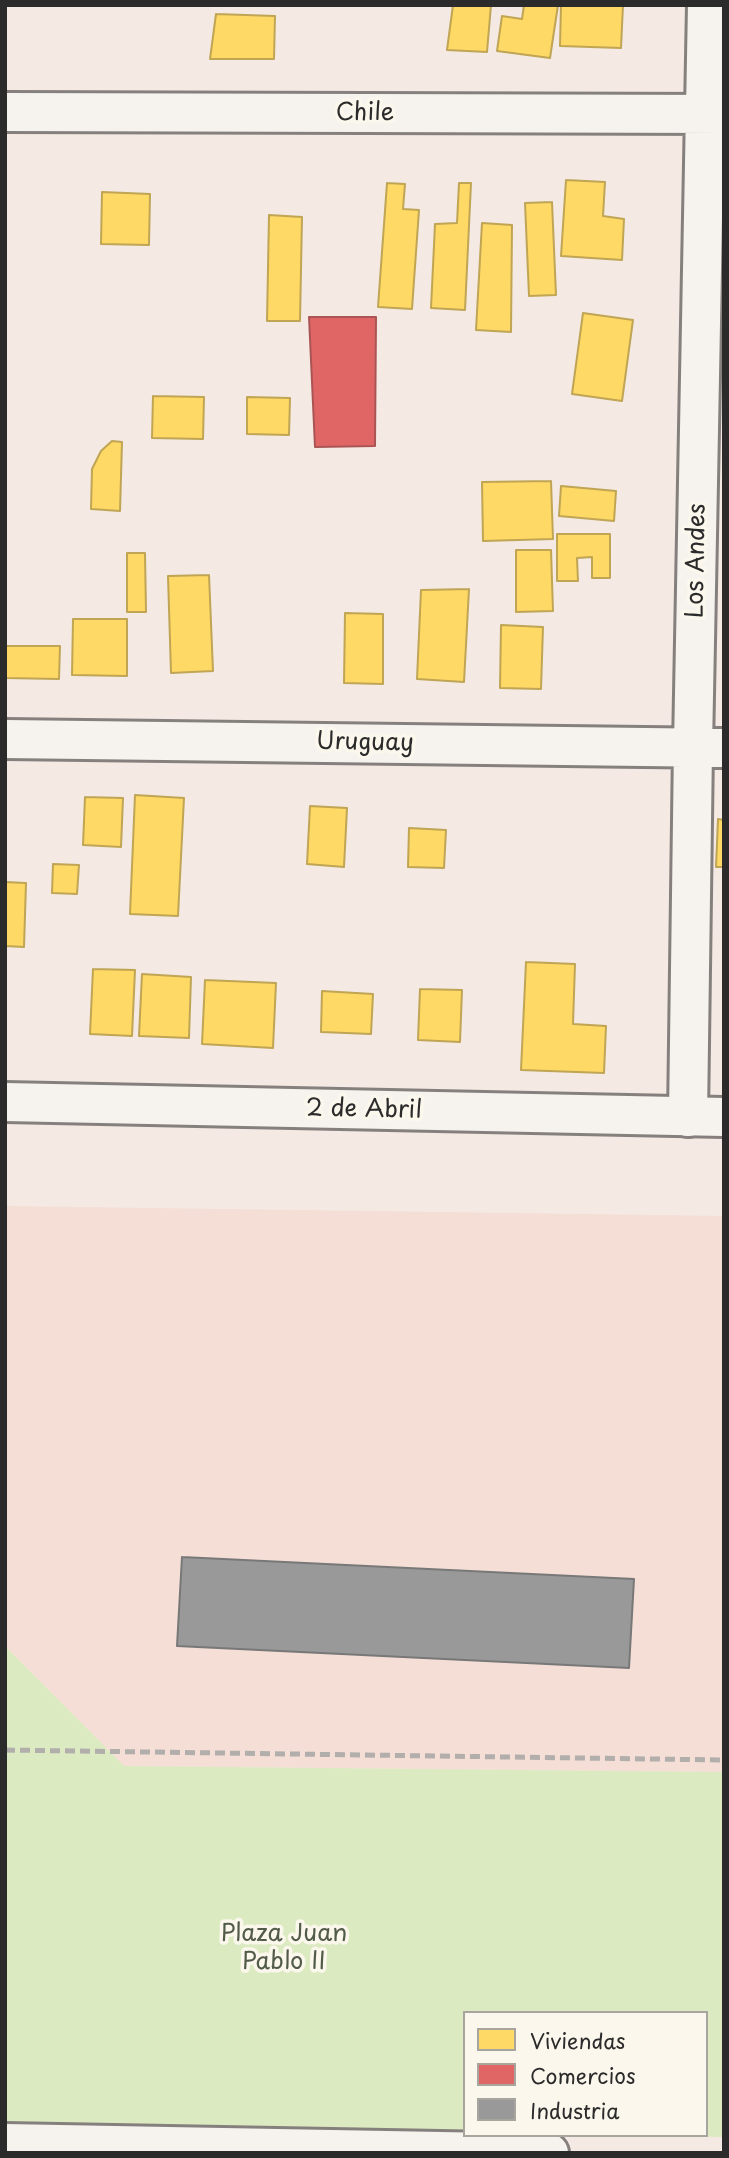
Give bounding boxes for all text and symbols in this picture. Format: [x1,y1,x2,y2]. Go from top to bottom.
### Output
street label: Chile [336,99,394,127]
street label: Los Andes [682,503,712,619]
street label: Uruguay [316,728,414,758]
street label: 2 de Abril [306,1095,422,1125]
park label: Plaza Juan Pablo II [221,1920,347,1976]
legend [463,2011,708,2137]
text: Viviendas [530,2024,625,2056]
text: Comercios [530,2059,636,2091]
text: Industria [530,2094,619,2126]

